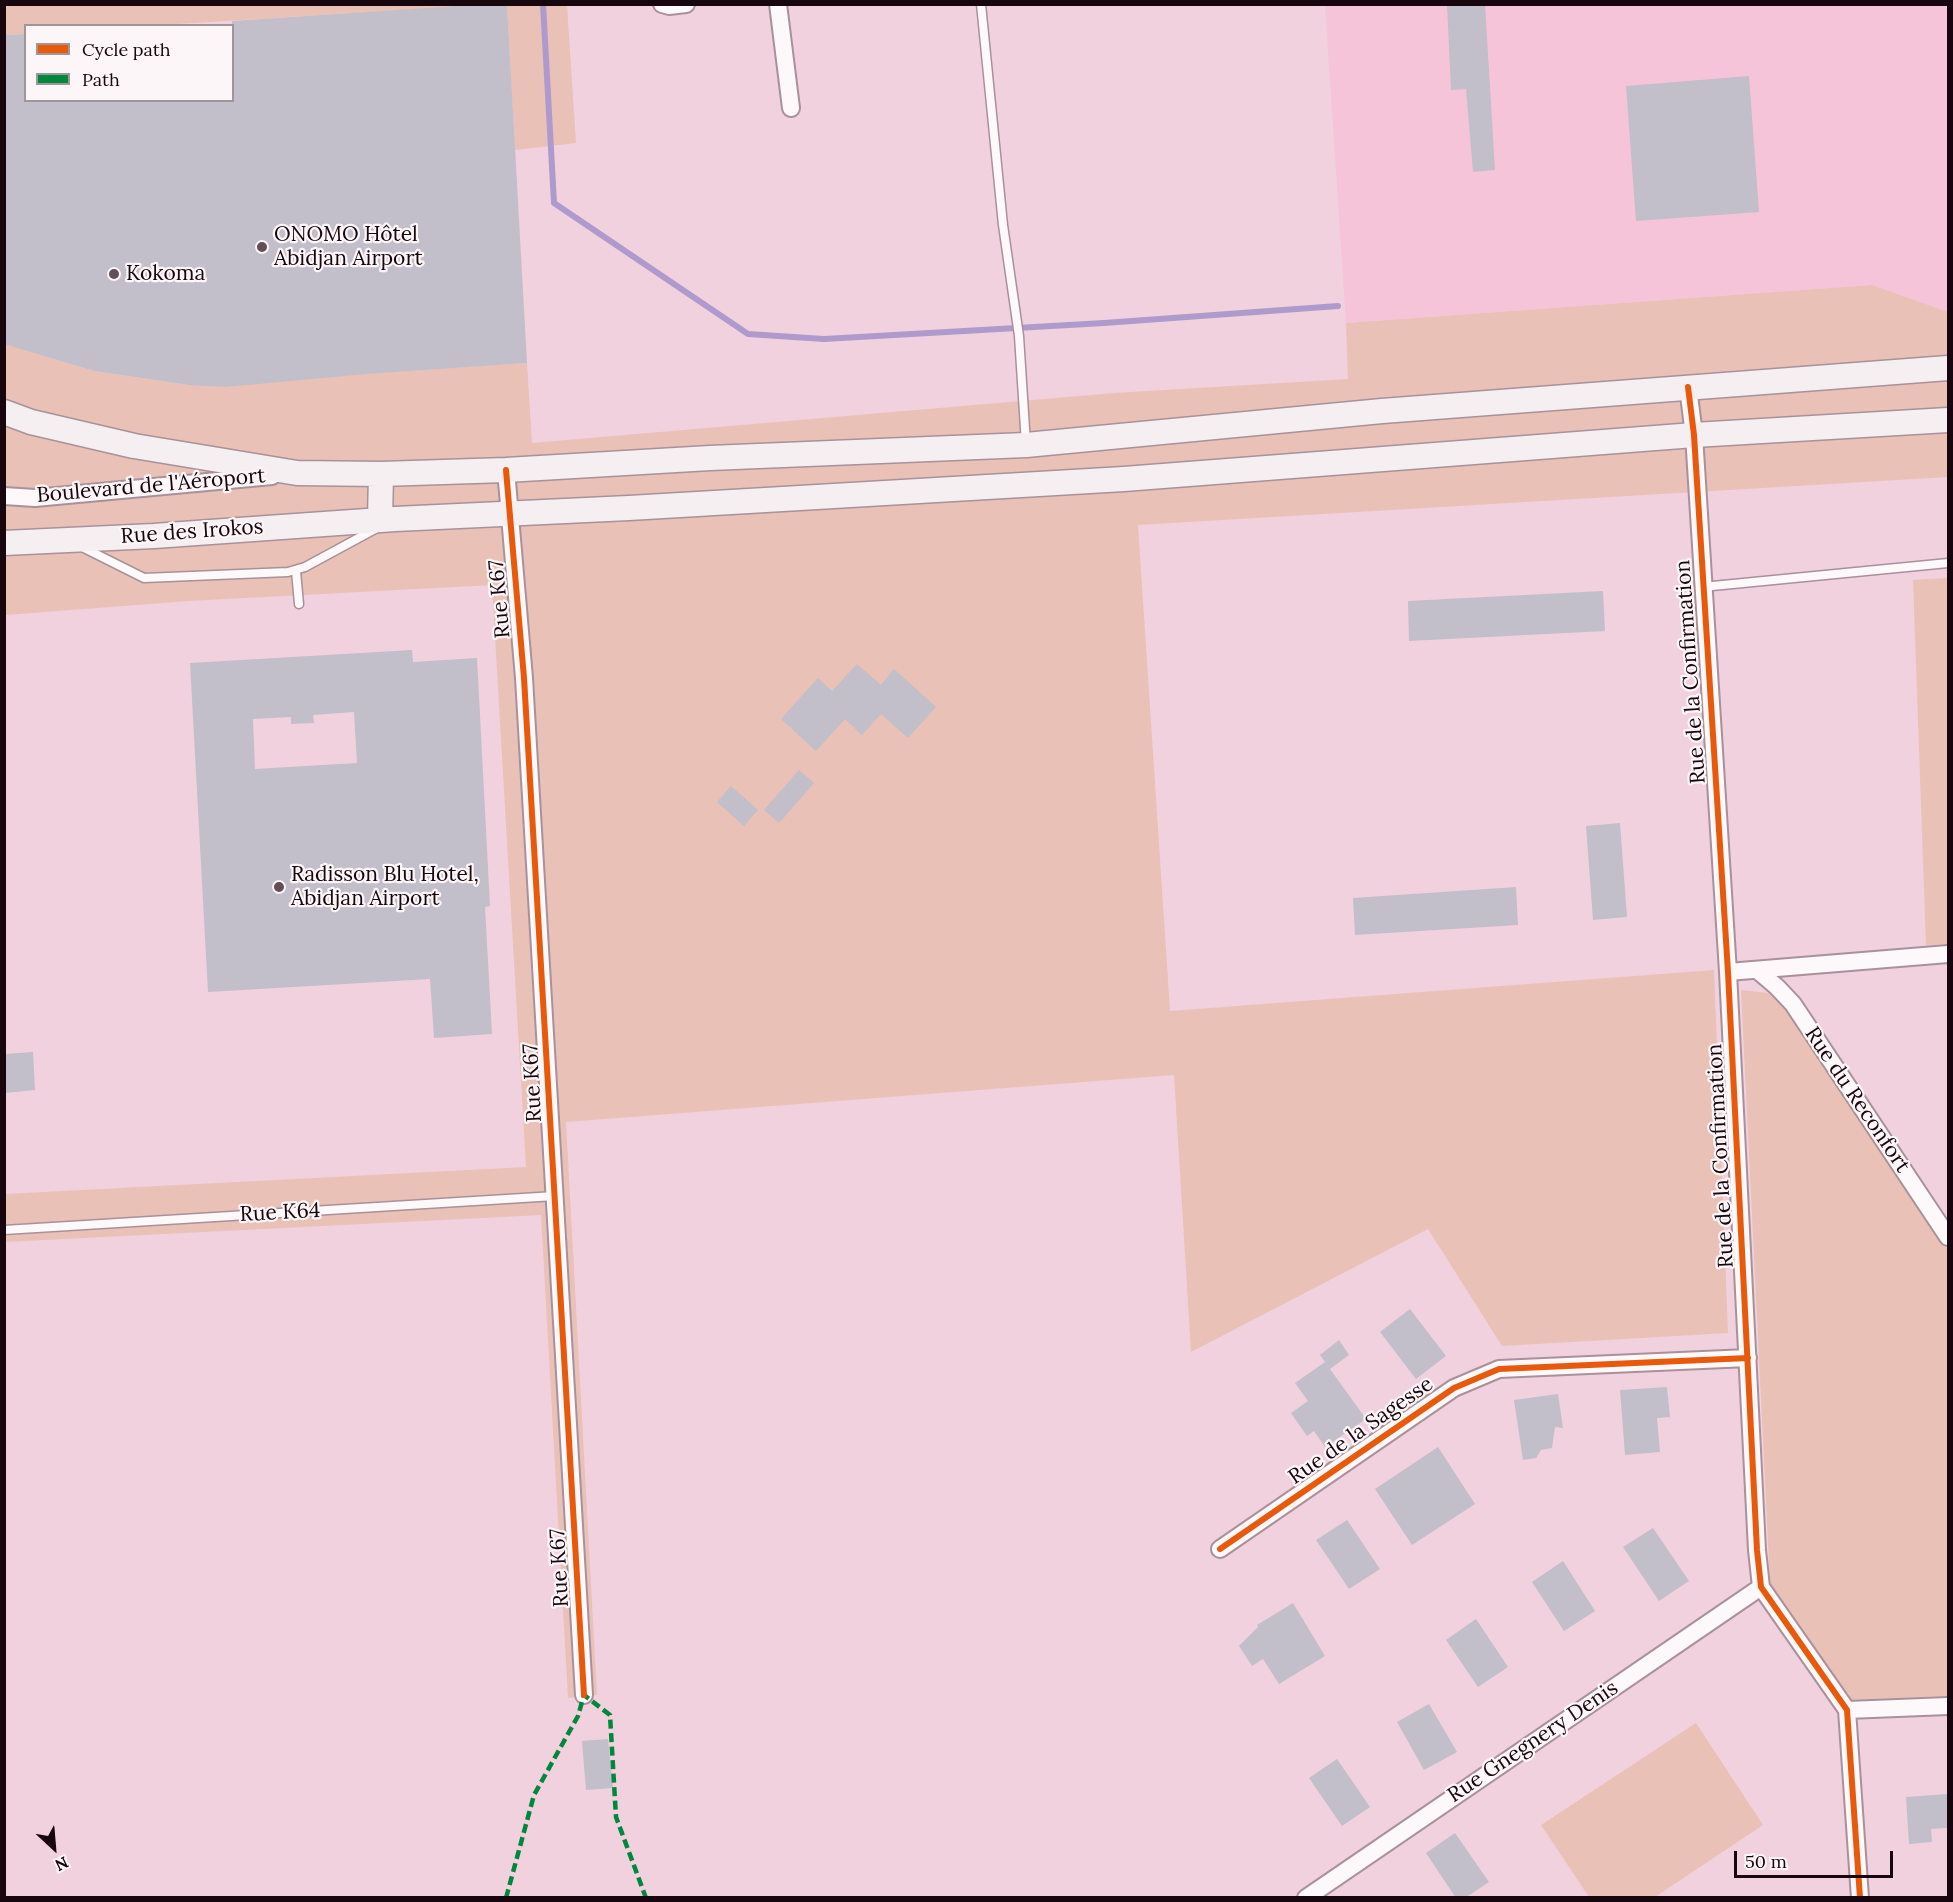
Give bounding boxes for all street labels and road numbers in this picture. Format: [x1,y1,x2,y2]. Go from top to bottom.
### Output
street label: Boulevard de l'Aéroport [36,463,266,509]
street label: Rue des Irokos [120,514,264,550]
street label: Rue K67 [484,559,516,639]
street label: Rue de la Confirmation [1671,559,1711,785]
street label: Rue du Reconfort [1799,1022,1915,1178]
street label: Rue K67 [518,1043,548,1123]
street label: Rue de la Confirmation [1703,1043,1739,1269]
street label: Rue K64 [239,1198,321,1228]
street label: Rue de la Sagesse [1284,1372,1438,1490]
street label: Rue K67 [545,1528,575,1608]
street label: Rue Gnegnery Denis [1443,1676,1623,1808]

